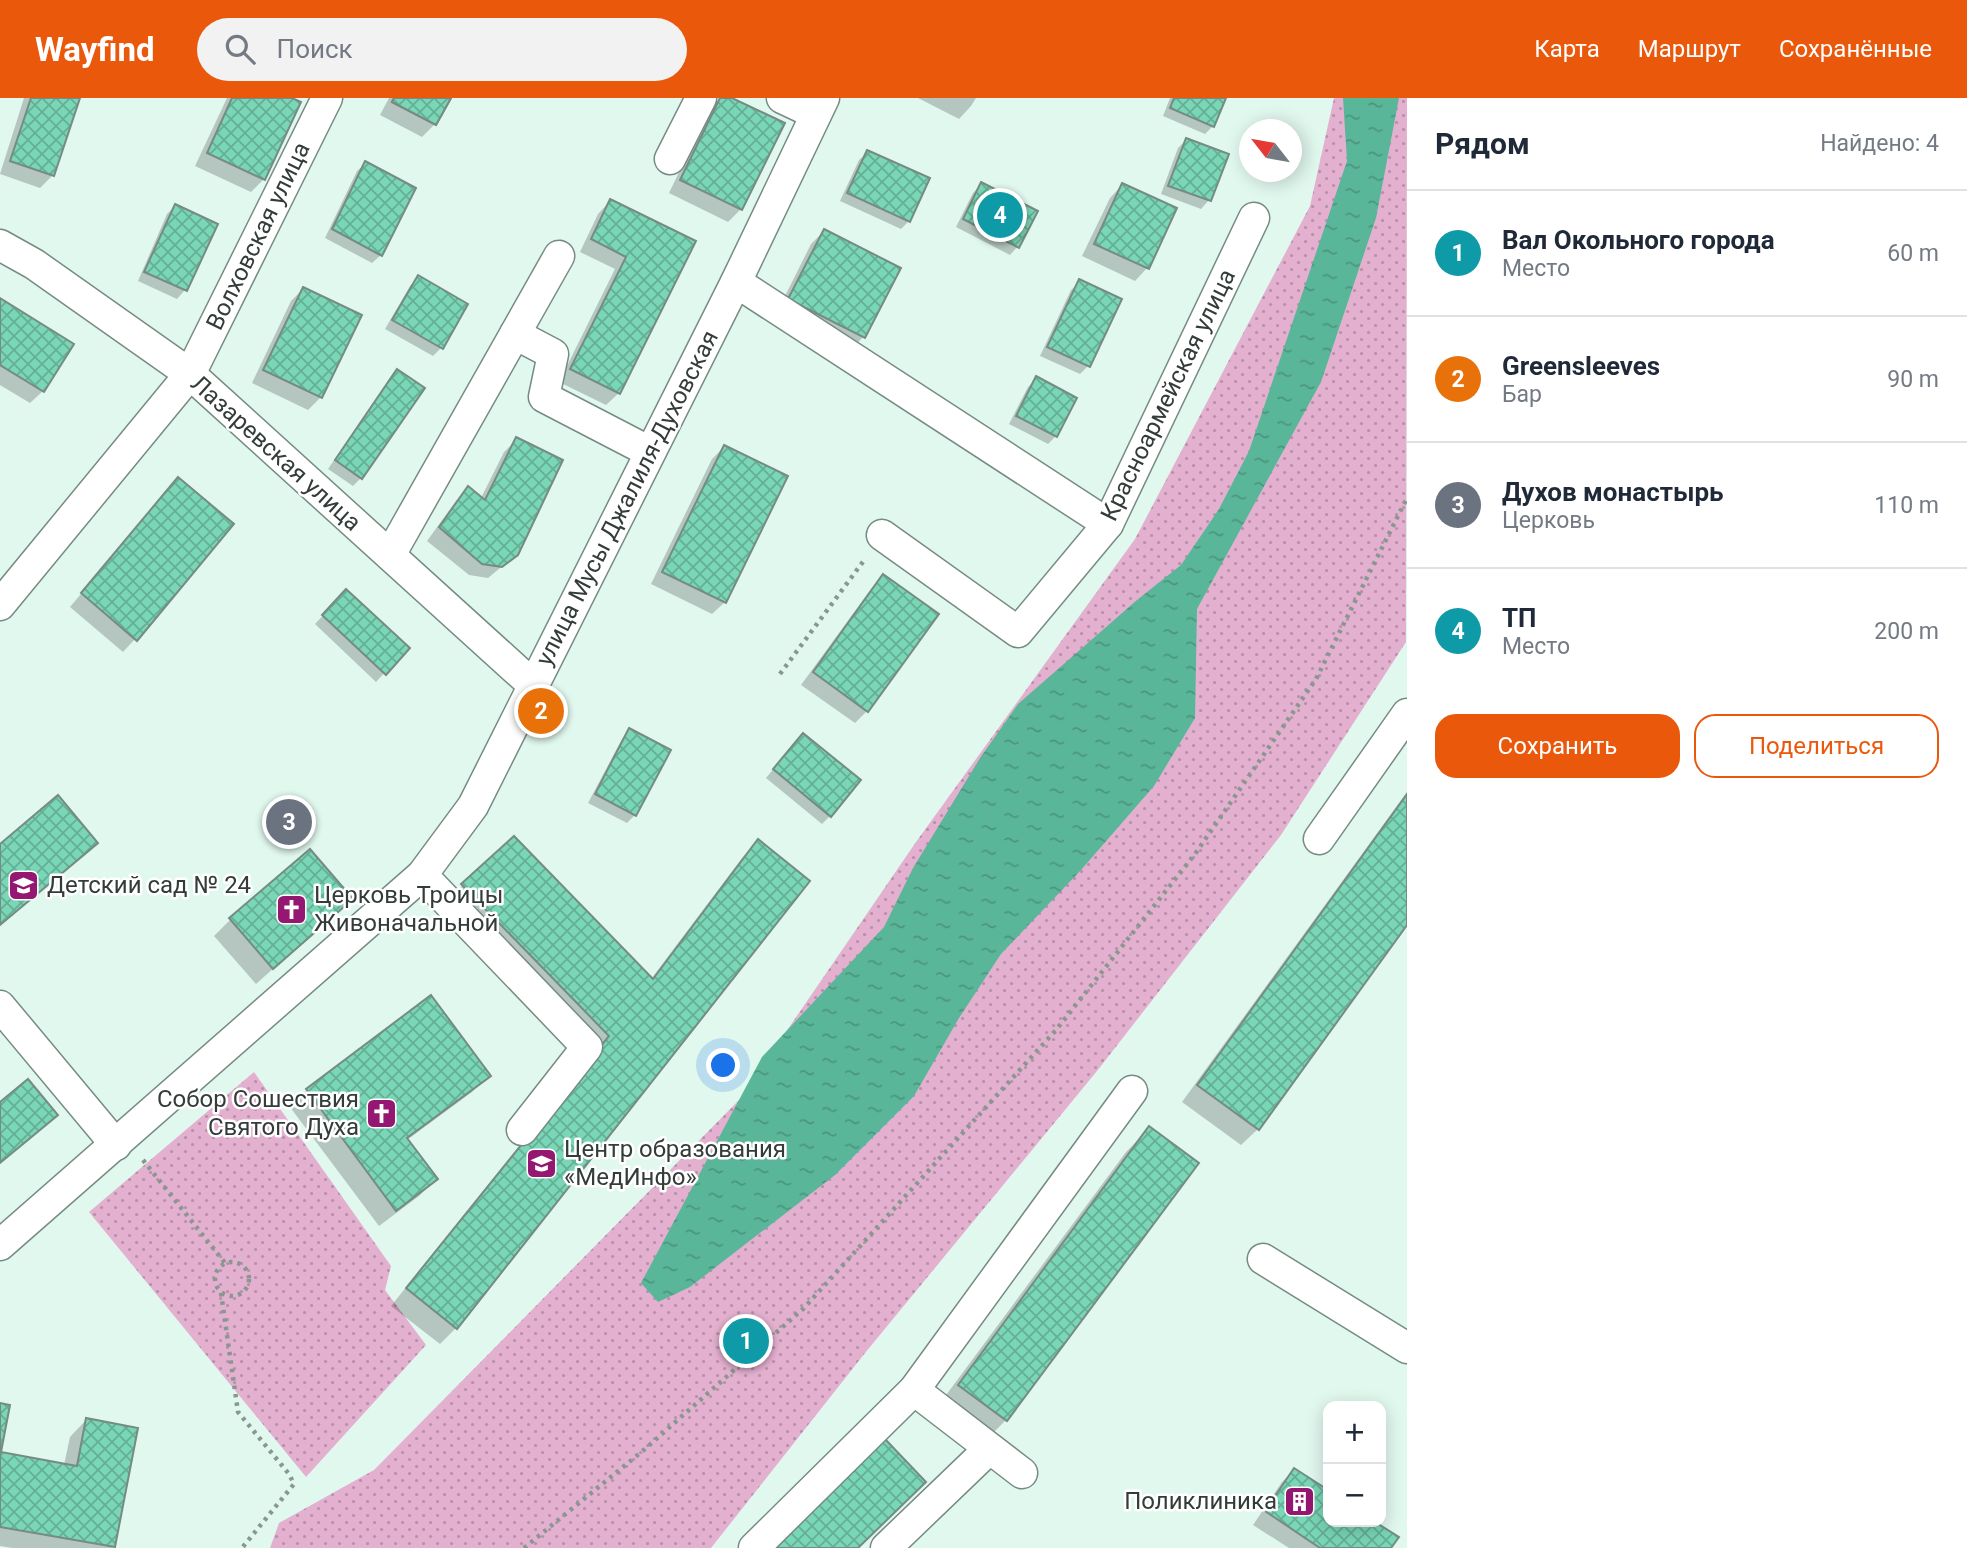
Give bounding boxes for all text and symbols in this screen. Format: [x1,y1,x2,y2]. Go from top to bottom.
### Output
search box [197,18,687,81]
text: Wayfind [35,30,155,69]
icon: search [221,30,259,68]
text: Поиск [277,34,353,64]
text: Карта [1534,35,1600,63]
text: Маршрут [1638,35,1741,63]
text: Сохранённые [1779,35,1932,63]
north arrow [1239,119,1302,182]
text: Рядом [1435,126,1530,161]
text: Найдено: 4 [1820,130,1939,157]
street label: Волховская улица [200,138,316,334]
pin: 4 [977,189,1023,241]
text: Вал Окольного города [1502,225,1775,255]
text: 1 [1451,240,1465,267]
text: 60 m [1887,240,1939,267]
text: Место [1502,255,1570,282]
street label: Красноармейская улица [1095,265,1241,525]
street label: улица Мусы Джалиля-Духовская [530,326,724,670]
text: Greensleeves [1502,351,1660,381]
text: 2 [1451,366,1465,393]
text: 90 m [1887,366,1939,393]
street label: Лазаревская улица [185,369,367,537]
text: Бар [1502,381,1542,408]
text: Духов монастырь [1502,477,1723,507]
text: 3 [1451,492,1465,519]
text: 110 m [1874,492,1939,519]
text: Церковь [1502,507,1595,534]
text: ТП [1502,603,1537,633]
text: 4 [1451,618,1465,645]
text: 200 m [1874,618,1939,645]
text: Место [1502,633,1570,660]
pin: 2 [518,685,564,737]
button: Сохранить [1435,714,1680,778]
button: Поделиться [1694,714,1939,778]
pin: 3 [266,796,312,848]
school or university icon: Детский сад № 24 [7,868,41,902]
place label: Детский сад № 24 [47,871,251,899]
place label: Церковь Троицы Живоначальной [314,881,503,937]
church icon: Церковь Троицы Живоначальной [274,892,308,926]
your location [706,1048,740,1082]
place label: Собор Сошествия Святого Духа [157,1085,359,1141]
church icon: Собор Сошествия Святого Духа [365,1096,399,1130]
place label: Центр образования «МедИнфо» [564,1135,786,1191]
school or university icon: Центр образования «МедИнфо» [524,1146,558,1180]
pin: 1 [723,1315,769,1367]
map controls [1323,1401,1386,1527]
button: + [1323,1401,1386,1464]
button: − [1323,1464,1386,1527]
building icon: Поликлиника [1283,1484,1317,1518]
place label: Поликлиника [1124,1487,1277,1515]

